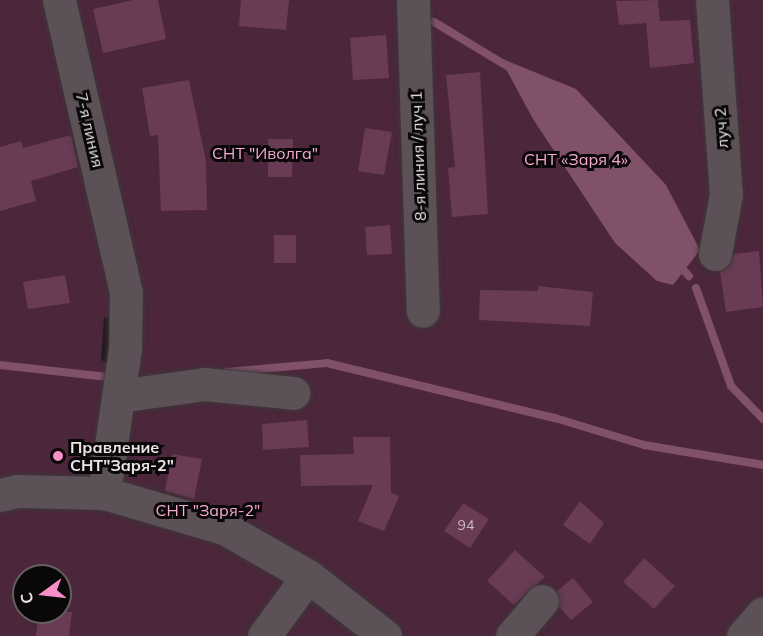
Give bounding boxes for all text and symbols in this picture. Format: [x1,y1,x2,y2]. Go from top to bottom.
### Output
street label: 7-я линия [72,91,108,169]
street label: 8-я линия / луч 1 [406,91,430,221]
street label: луч 2 [710,107,732,149]
park label: СНТ "Иволга" [212,143,318,163]
park label: СНТ «Заря 4» [524,149,628,169]
place label: Правление СНТ"Заря-2" [70,437,174,475]
marker: Правление СНТ"Заря-2" [51,449,65,463]
park label: СНТ "Заря-2" [156,500,260,520]
house number: 94 [458,517,474,533]
north arrow [12,564,72,624]
text: С [15,590,38,606]

